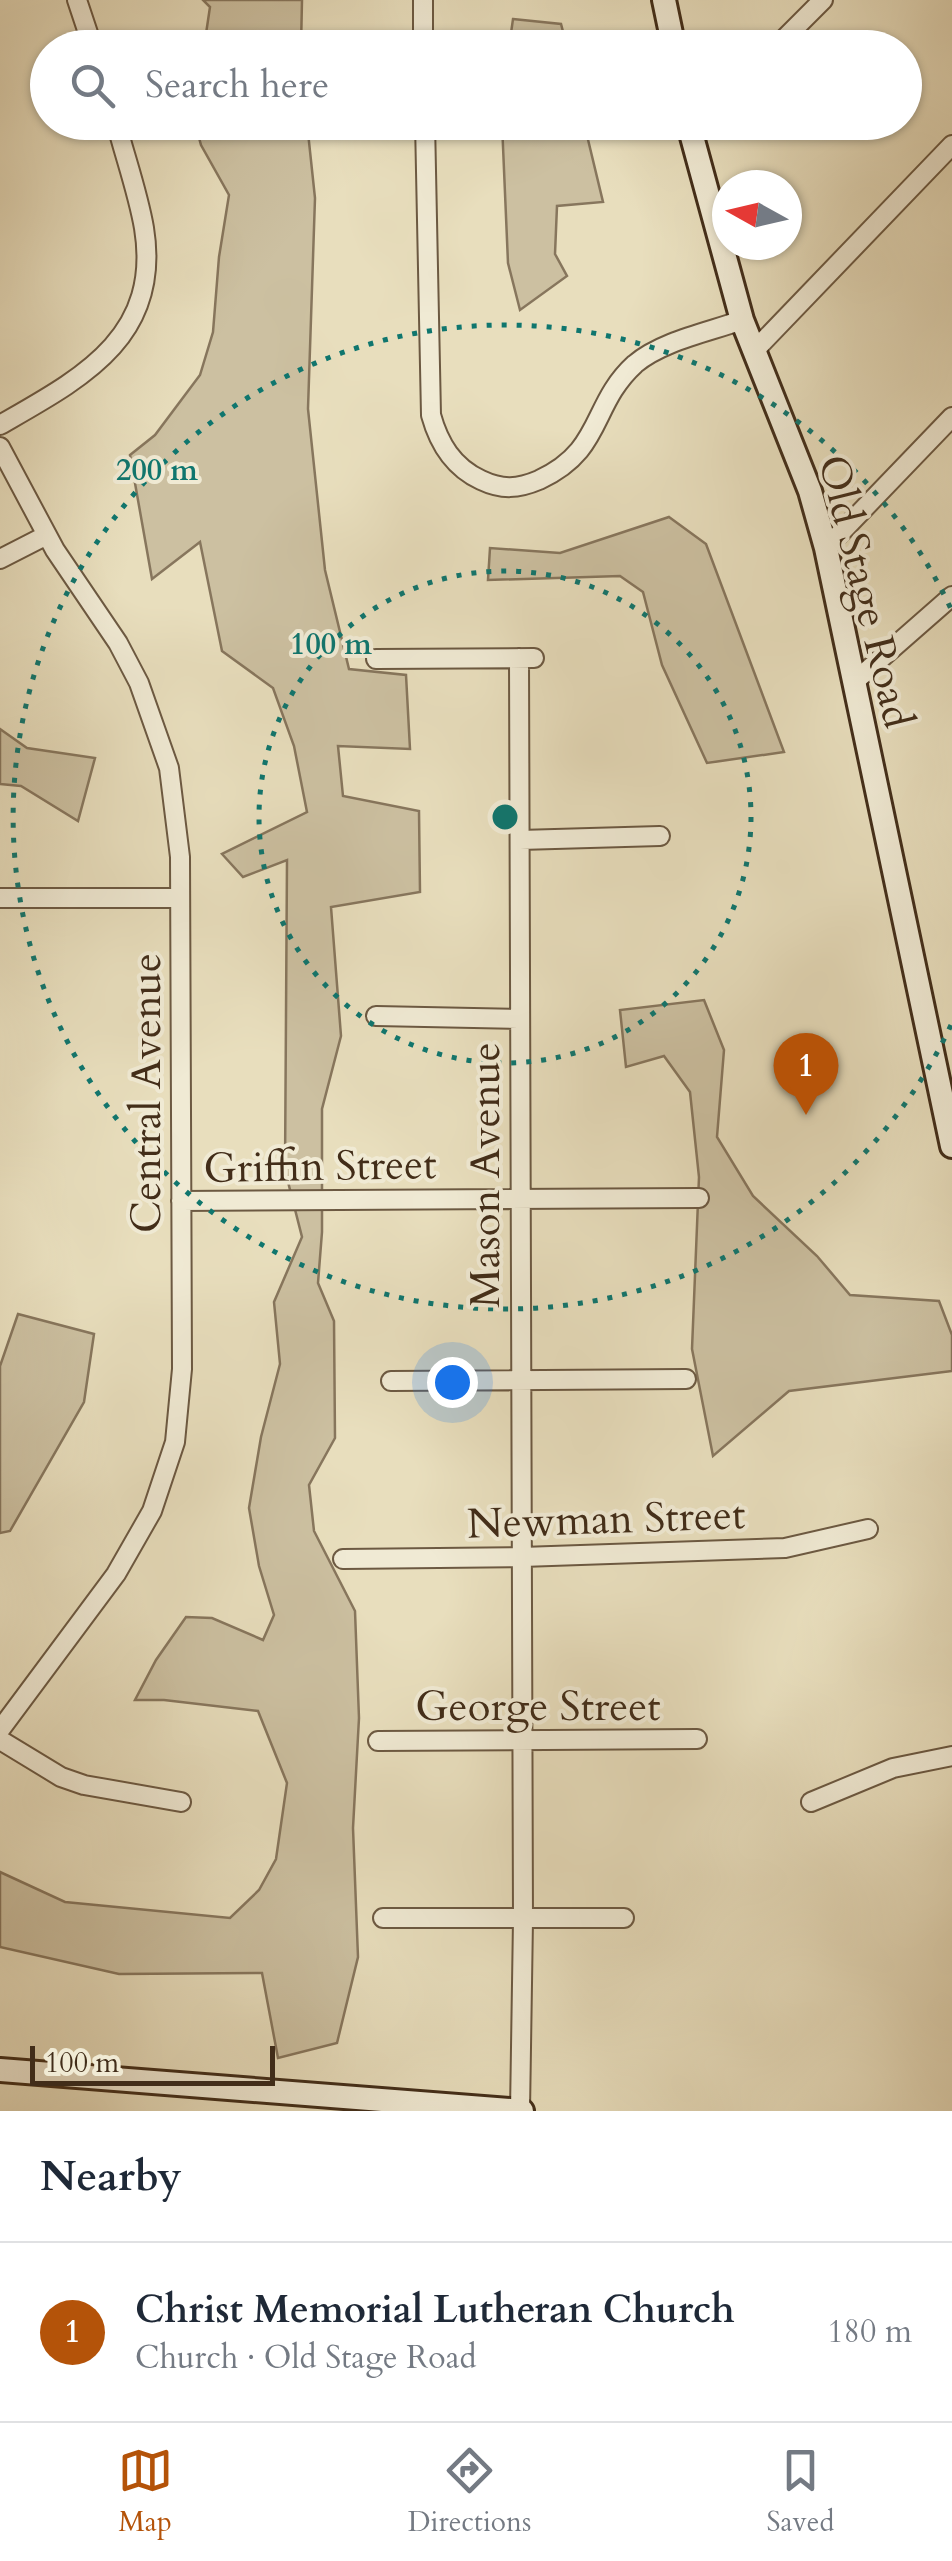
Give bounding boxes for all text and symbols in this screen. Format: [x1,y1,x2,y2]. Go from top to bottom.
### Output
search box [30,30,922,140]
icon: search [65,58,120,113]
text: Search here [145,59,329,111]
north arrow [712,170,802,260]
street label: Old Stage Road [804,449,927,734]
text: 200 m [116,450,198,491]
text: 100 m [290,624,372,665]
centre of rings [487,799,523,835]
street label: Central Avenue [118,953,175,1233]
pin: 1 [774,1032,838,1115]
street label: Mason Avenue [457,1042,514,1308]
street label: Griffin Street [203,1136,437,1197]
your location [427,1357,478,1408]
street label: Newman Street [466,1486,746,1553]
street label: George Street [415,1678,661,1735]
scale bar [30,2041,275,2086]
text: 100 m [45,2044,119,2082]
text: Nearby [40,2148,182,2205]
text: Christ Memorial Lutheran Church [135,2284,735,2336]
text: 1 [64,2310,81,2354]
text: 180 m [827,2310,912,2354]
text: Church · Old Stage Road [135,2336,477,2380]
tab: Map [118,2443,173,2541]
tab: Directions [408,2443,531,2541]
tab: Saved [766,2443,834,2541]

